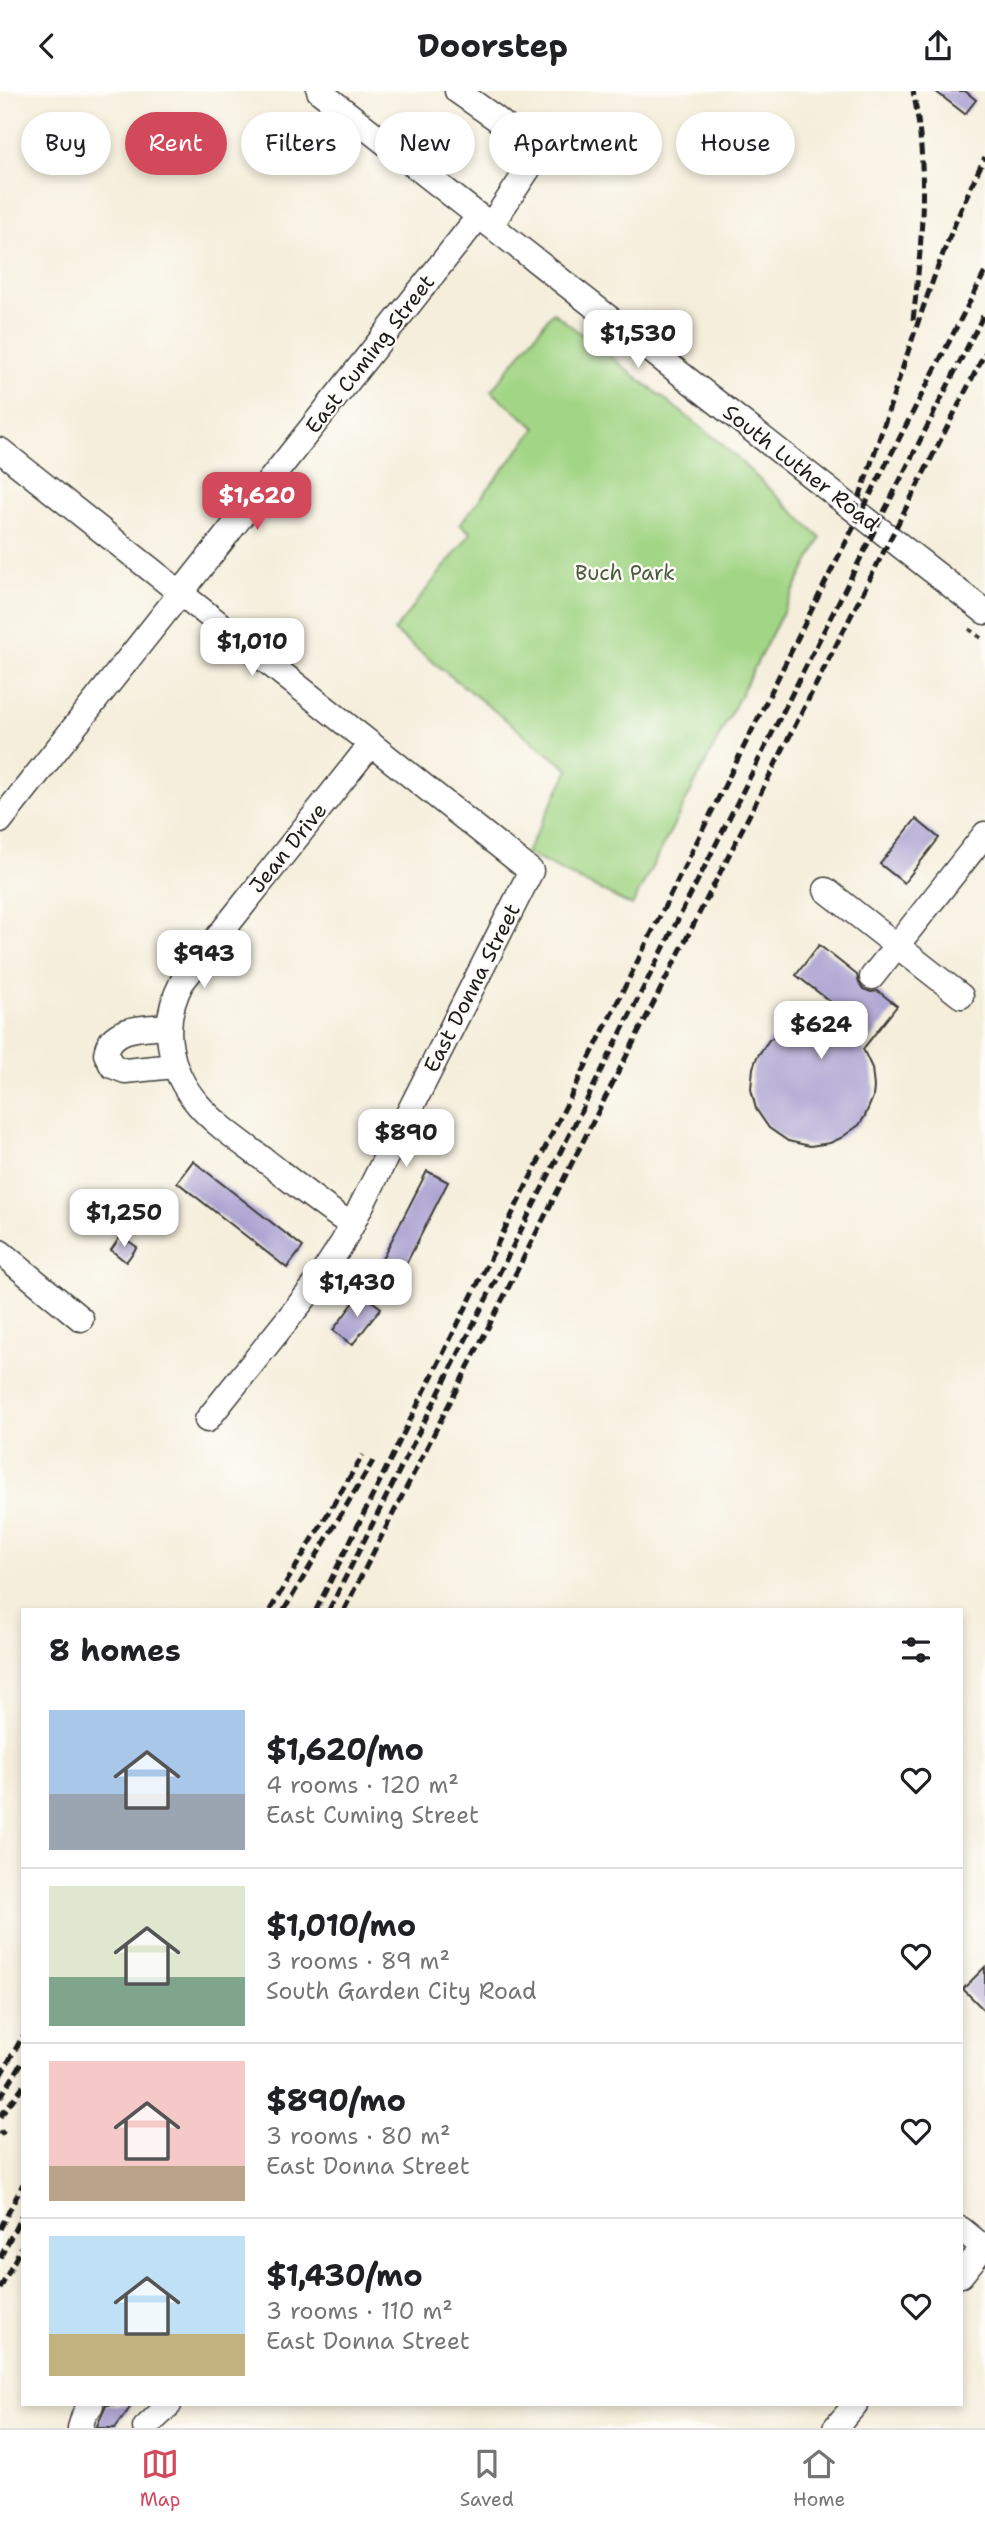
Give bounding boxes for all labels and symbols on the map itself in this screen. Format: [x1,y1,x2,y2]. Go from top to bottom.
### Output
street label: East Cuming Street [299,269,441,439]
pin: $1,530 [581,310,695,370]
street label: South Luther Road [717,398,885,538]
pin: $1,620 [200,473,314,532]
park label: Buch Park [575,559,675,587]
pin: $1,010 [195,619,309,678]
street label: Jean Drive [243,797,333,899]
street label: East Donna Street [417,899,527,1077]
pin: $943 [163,930,245,990]
pin: $624 [780,1002,862,1061]
pin: $890 [365,1109,447,1169]
pin: $1,250 [67,1189,181,1249]
pin: $1,430 [300,1259,414,1319]

